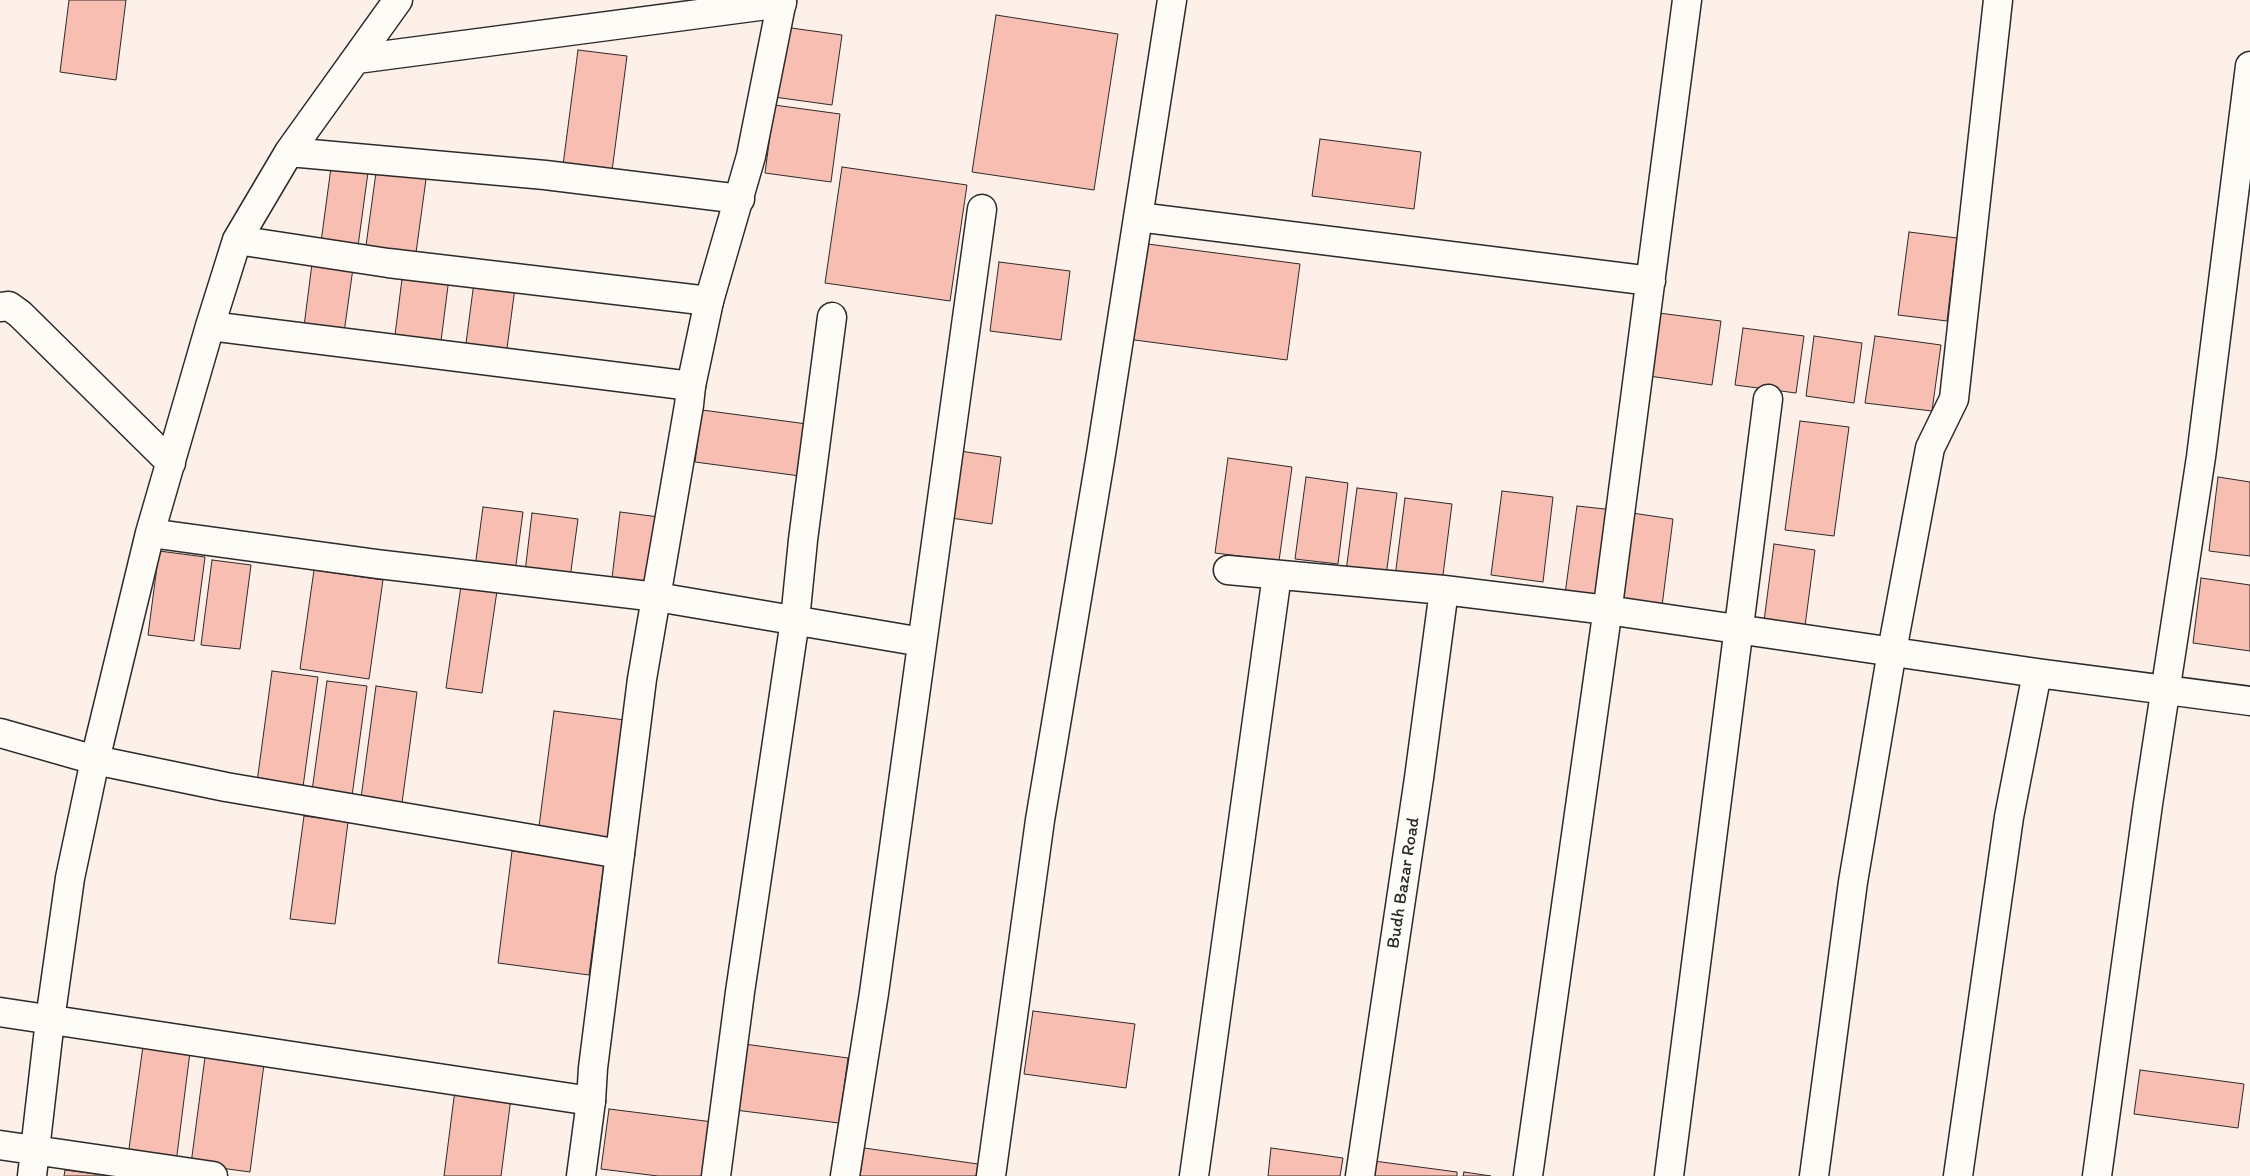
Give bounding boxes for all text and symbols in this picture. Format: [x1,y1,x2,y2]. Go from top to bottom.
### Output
street label: Budh Bazar Road [1383,816,1425,950]

